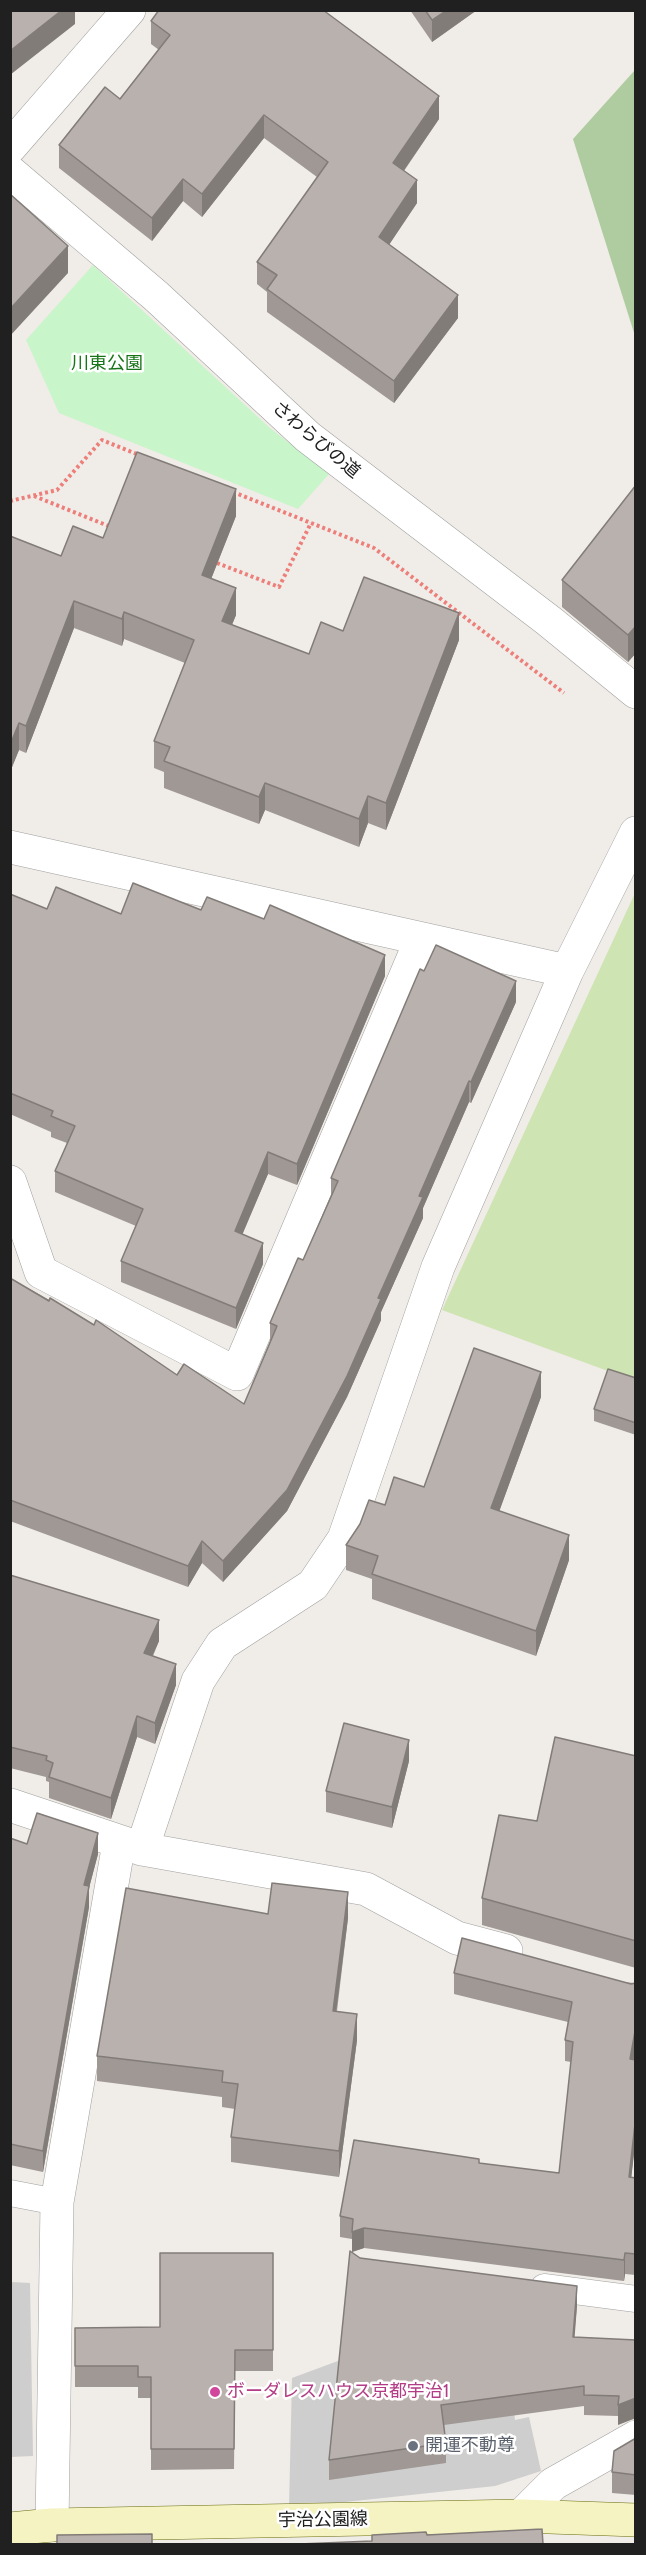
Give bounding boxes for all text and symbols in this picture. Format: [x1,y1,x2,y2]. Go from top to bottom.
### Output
park label: 川東公園 [71,353,143,375]
street label: さわらびの道 [268,397,364,483]
place label: ボーダレスハウス京都宇治1 [227,2381,449,2403]
marker: ボーダレスハウス京都宇治1 [208,2385,222,2399]
place label: 開運不動尊 [425,2435,515,2457]
marker: 開運不動尊 [406,2439,420,2453]
street label: 宇治公園線 [278,2508,368,2532]

